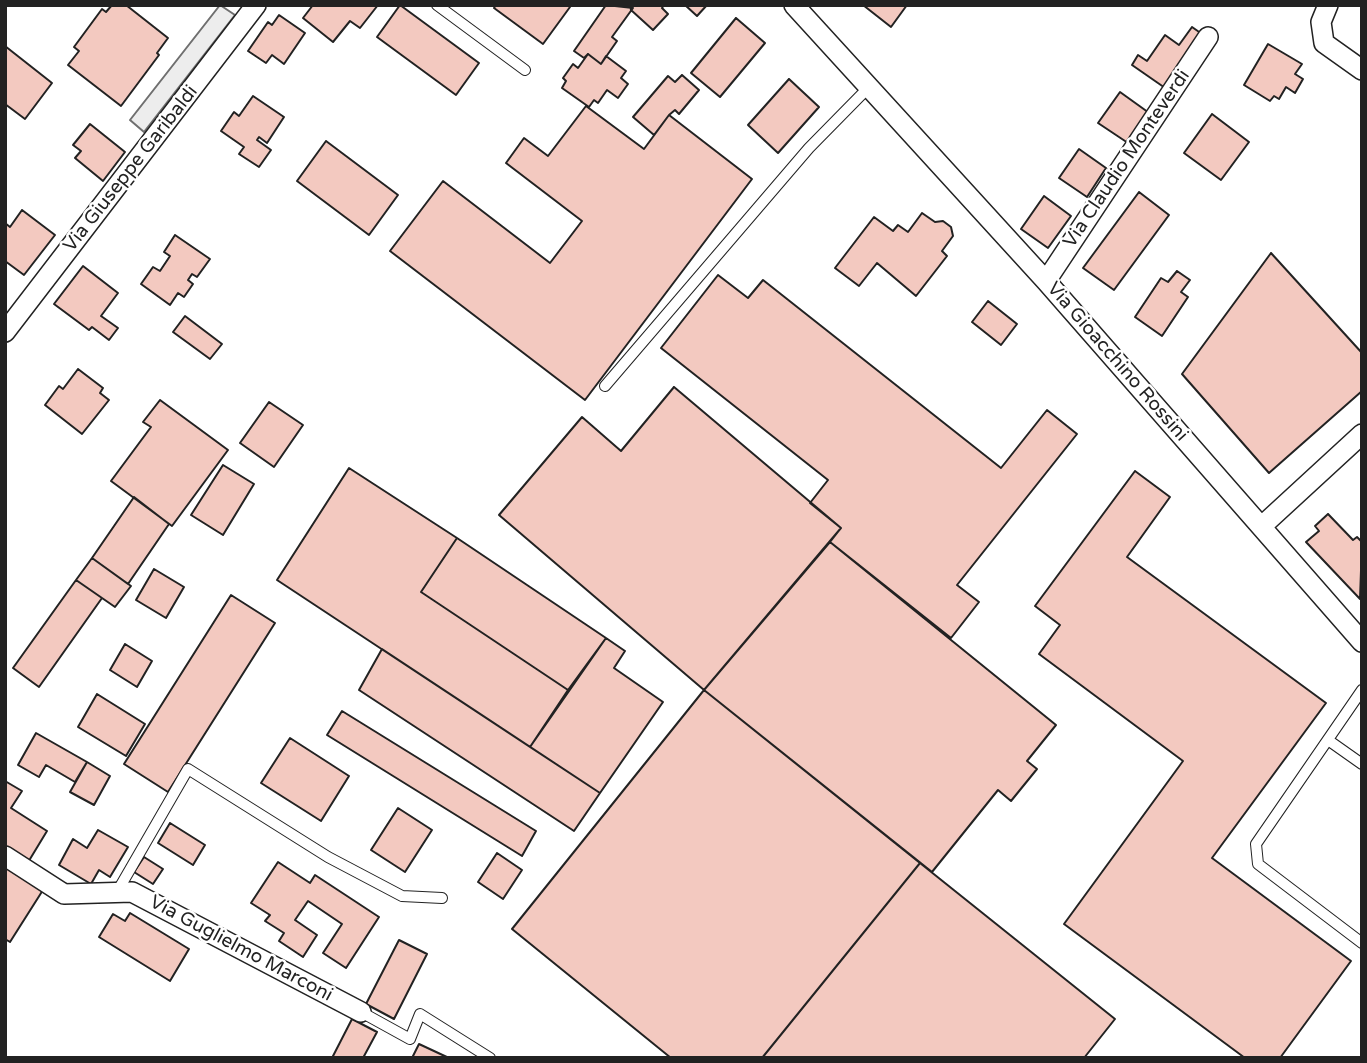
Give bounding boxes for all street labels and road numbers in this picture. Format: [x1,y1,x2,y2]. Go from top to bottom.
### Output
street label: Via Claudio Monteverdi [1059,66,1195,252]
street label: Via Giuseppe Garibaldi [59,81,203,257]
street label: Via Gioacchino Rossini [1042,278,1192,446]
street label: Via Guglielmo Marconi [146,891,336,1007]

